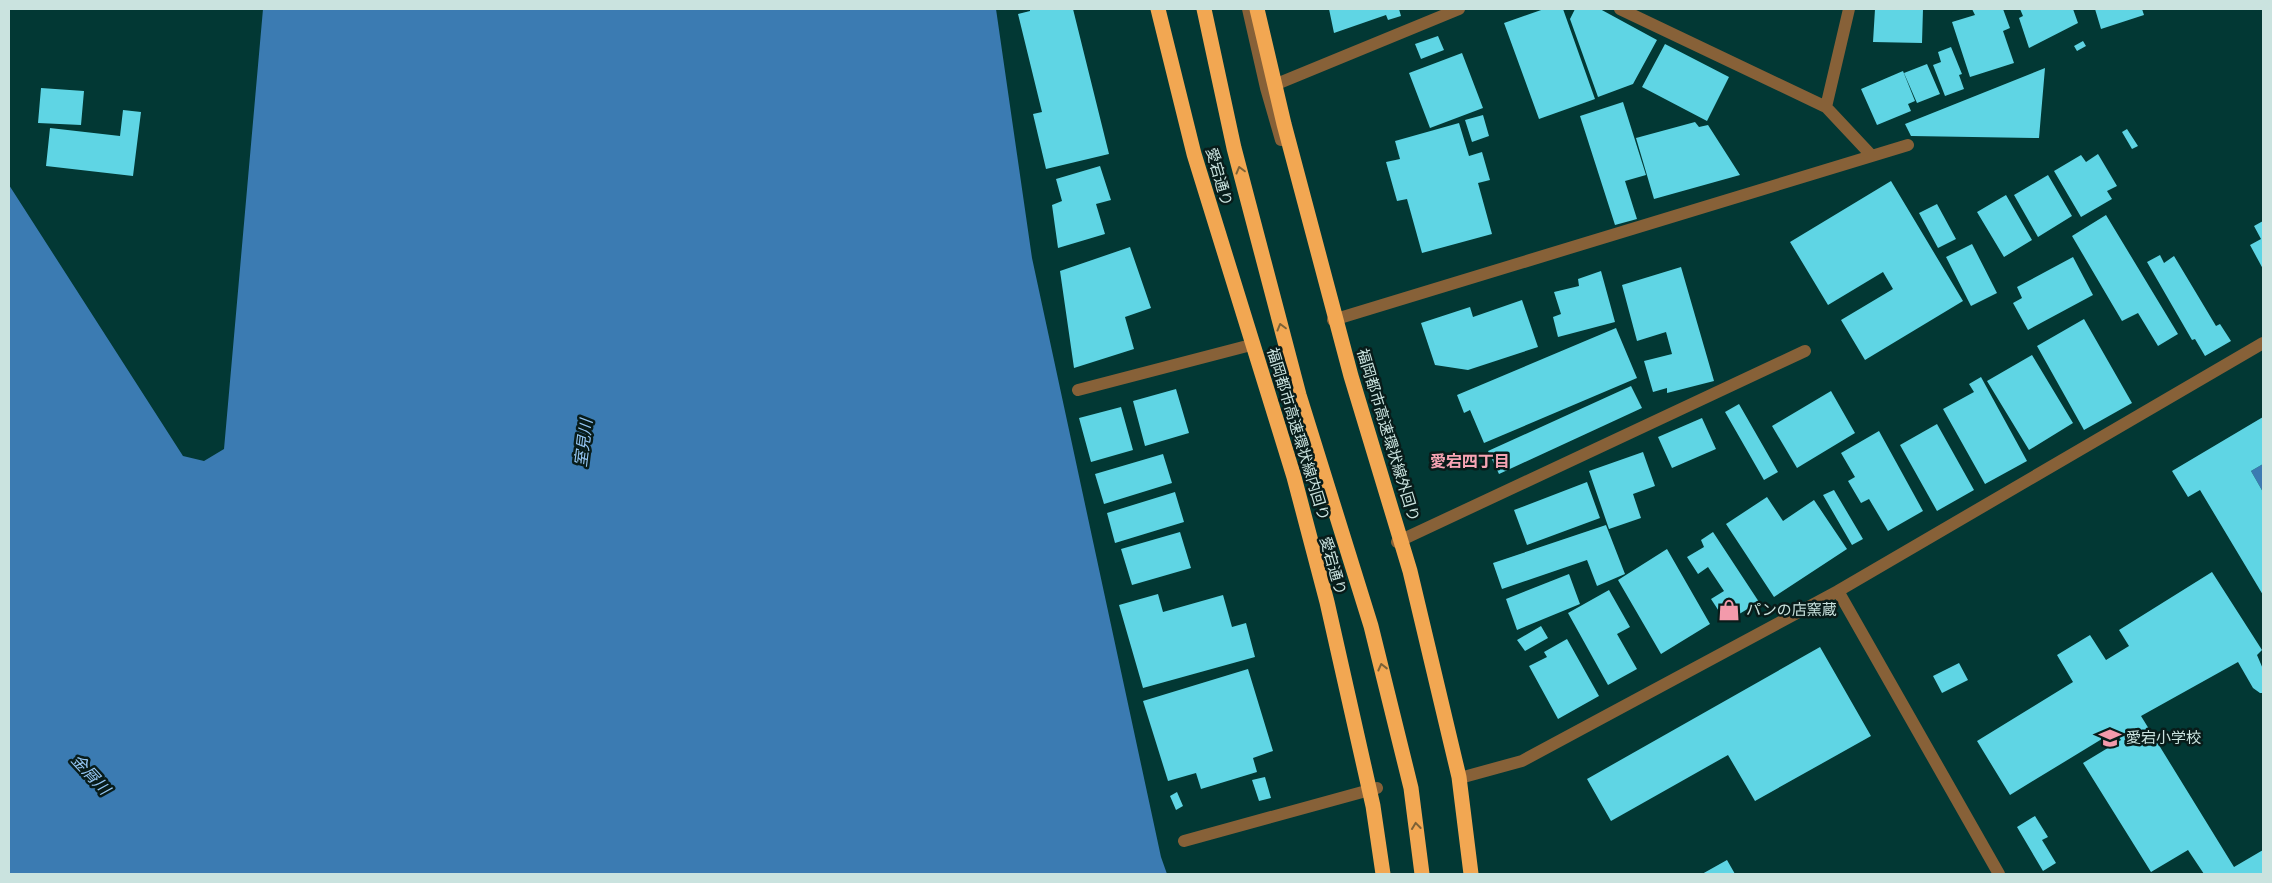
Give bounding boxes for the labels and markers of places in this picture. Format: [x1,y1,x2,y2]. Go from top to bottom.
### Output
shop icon: パンの店窯蔵 [1716,597,1742,623]
place label: パンの店窯蔵 [1746,601,1837,619]
school or university icon: 愛宕小学校 [2097,725,2123,751]
place label: 愛宕小学校 [2126,729,2201,747]

